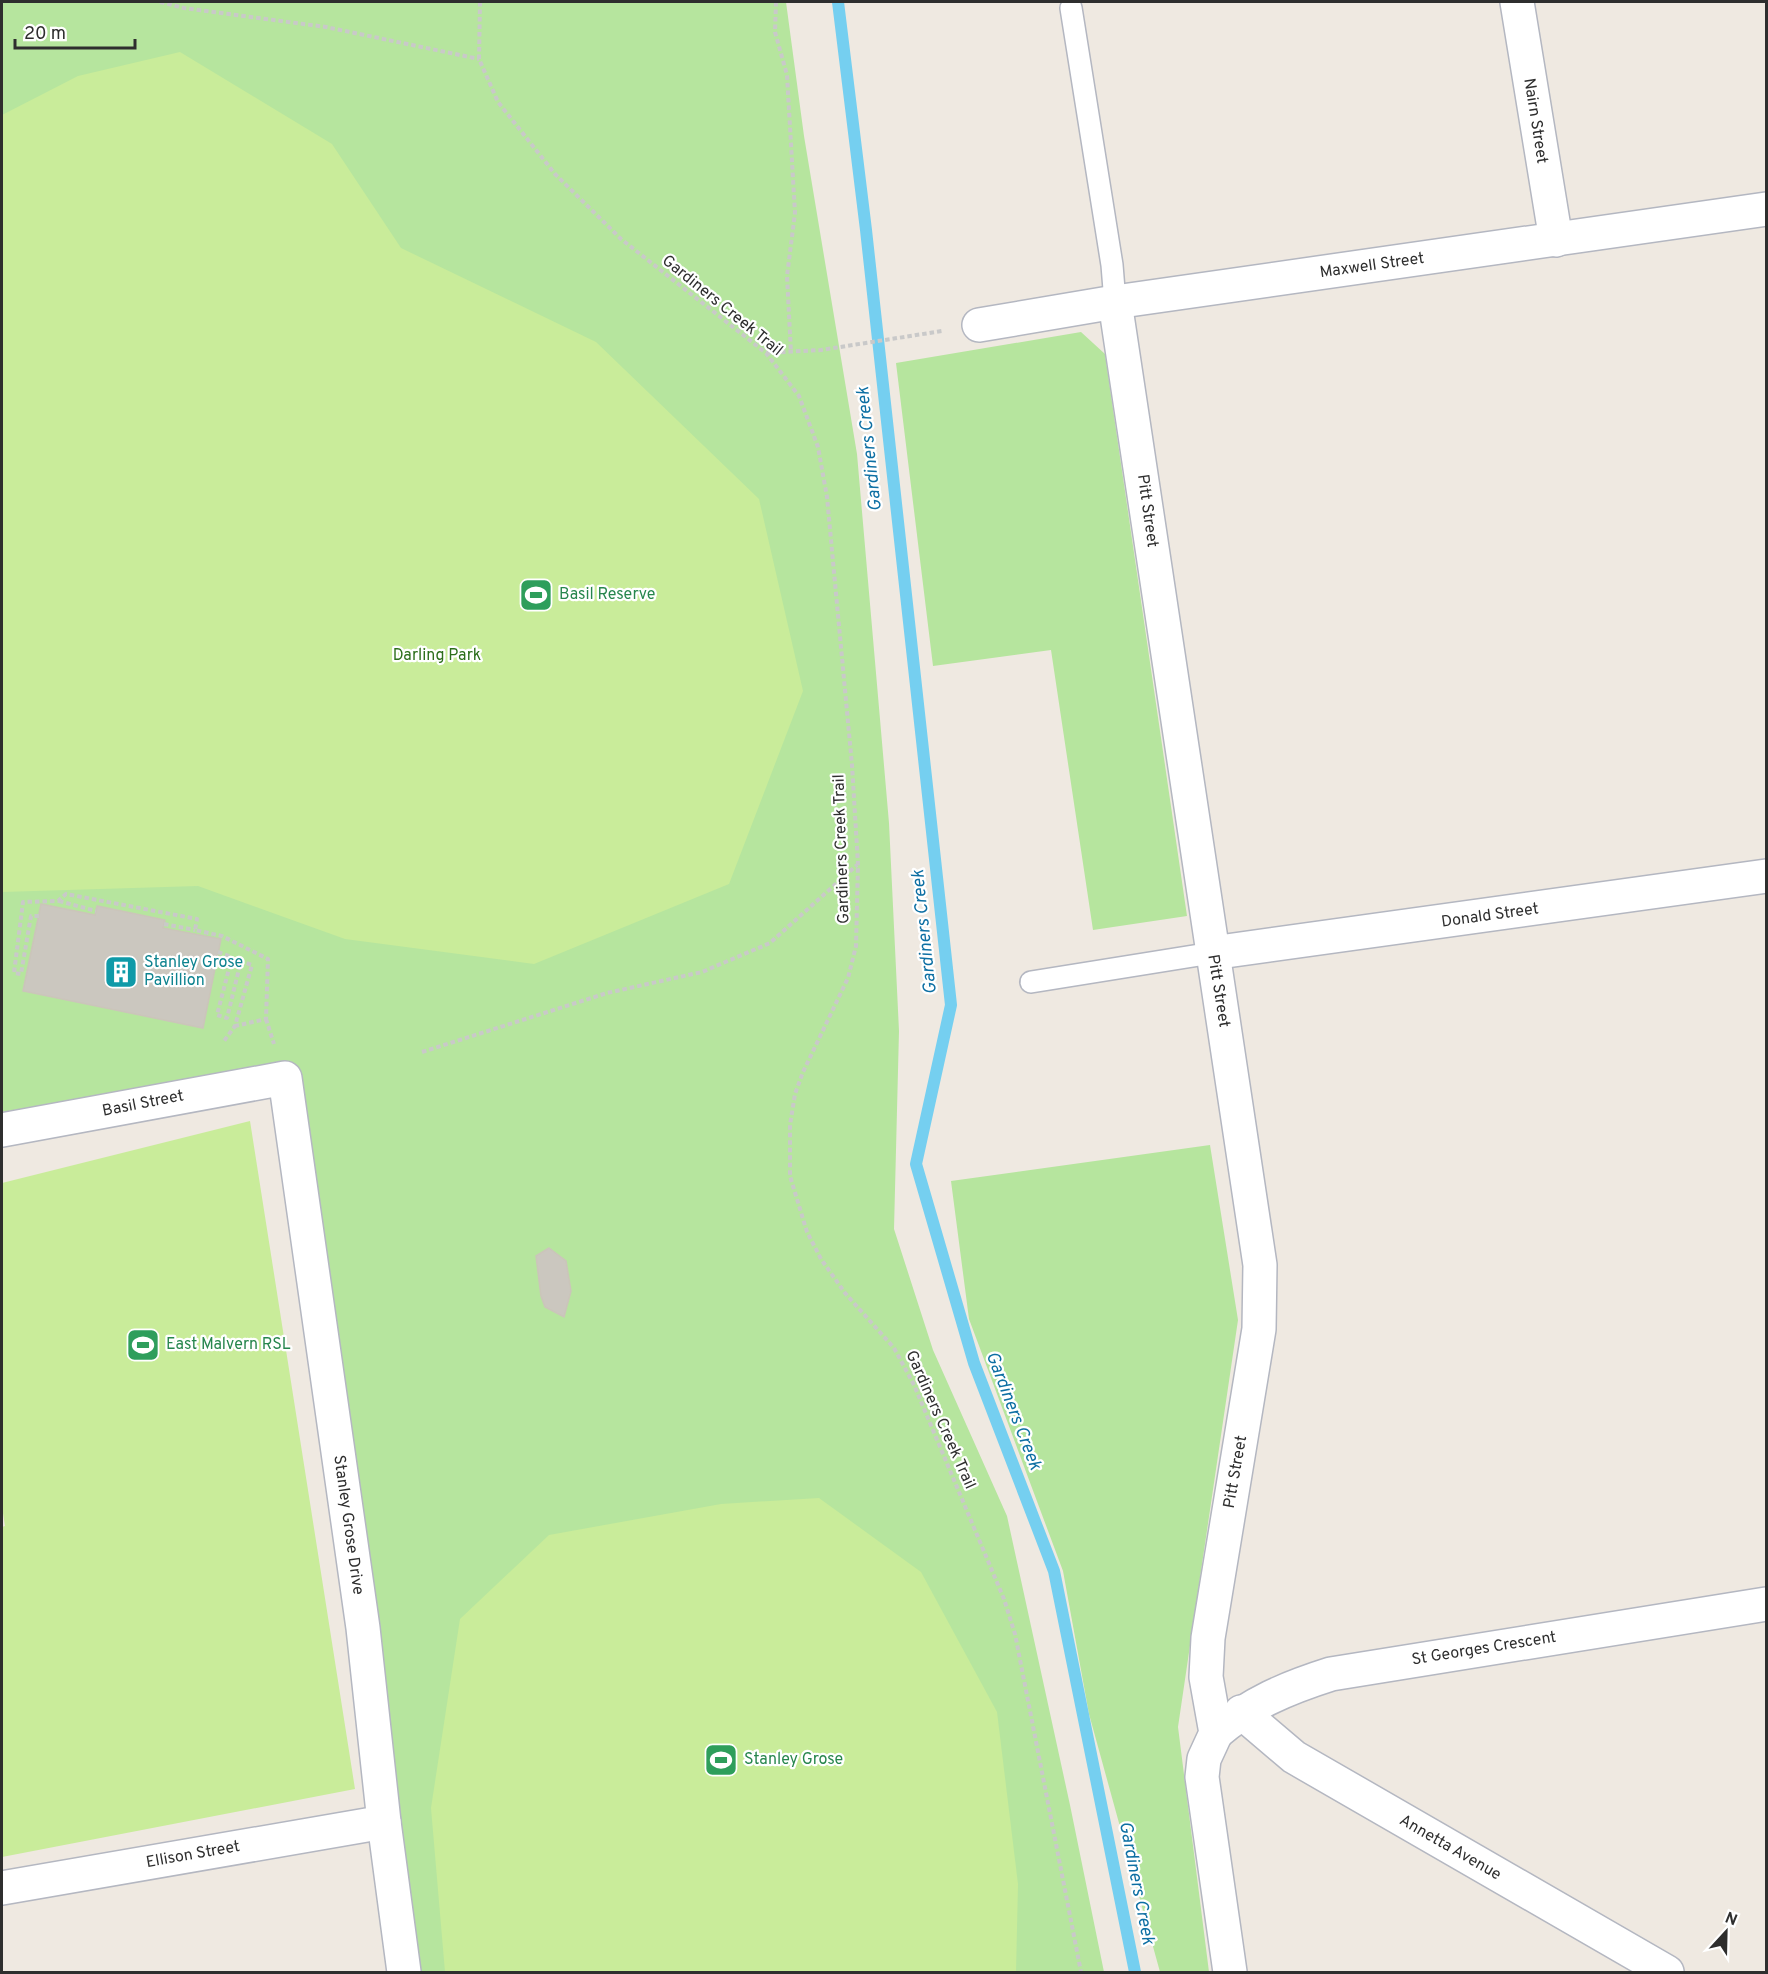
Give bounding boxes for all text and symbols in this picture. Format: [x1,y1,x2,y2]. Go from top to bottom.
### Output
scale bar [15,12,135,50]
text: 20 m [24,23,66,46]
street label: Nairn Street [1518,77,1552,165]
street label: Maxwell Street [1319,249,1425,283]
street label: Gardiners Creek Trail [658,251,786,361]
water label: Gardiners Creek [852,385,888,512]
street label: Pitt Street [1132,473,1162,549]
sports icon: Basil Reserve [518,577,554,613]
place label: Basil Reserve [559,585,655,605]
park label: Darling Park [393,646,481,666]
street label: Gardiners Creek Trail [829,774,855,924]
water label: Gardiners Creek [907,868,943,995]
street label: Donald Street [1440,899,1540,933]
place label: Stanley Grose Pavillion [144,953,243,991]
street label: Pitt Street [1202,953,1234,1029]
building icon: Stanley Grose Pavillion [103,954,139,990]
street label: Basil Street [101,1086,185,1122]
sports icon: East Malvern RSL [125,1327,161,1363]
place label: East Malvern RSL [166,1335,291,1355]
street label: Gardiners Creek Trail [900,1348,980,1492]
water label: Gardiners Creek [980,1348,1046,1474]
street label: Pitt Street [1220,1434,1252,1510]
street label: Stanley Grose Drive [328,1454,368,1596]
street label: St Georges Crescent [1410,1628,1558,1670]
sports icon: Stanley Grose [703,1742,739,1778]
place label: Stanley Grose [744,1750,843,1770]
street label: Annetta Avenue [1395,1811,1505,1885]
water label: Gardiners Creek [1113,1819,1159,1948]
street label: Ellison Street [144,1837,242,1873]
north arrow [1696,1902,1756,1962]
text: N [1722,1909,1740,1931]

